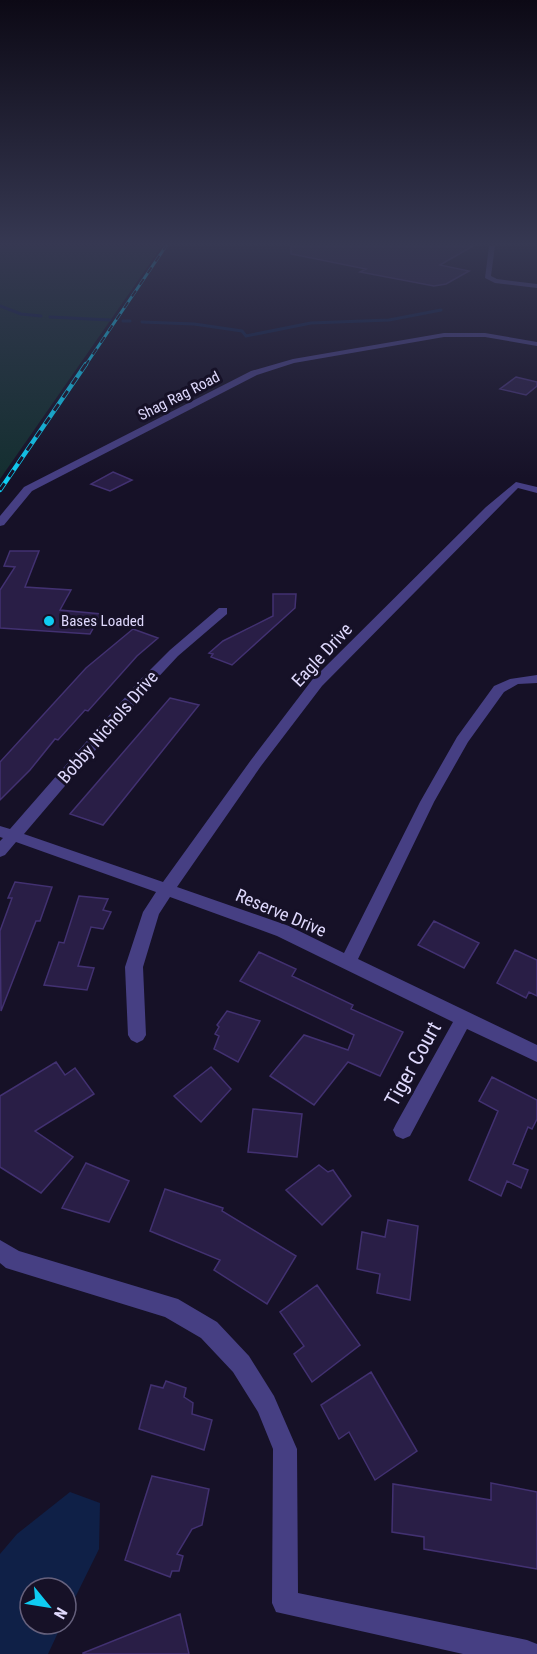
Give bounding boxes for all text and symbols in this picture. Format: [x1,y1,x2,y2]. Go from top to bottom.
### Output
street label: Shag Rag Road [135,368,223,424]
place label: Bases Loaded [61,612,144,630]
marker: Bases Loaded [42,614,56,628]
street label: Eagle Drive [287,619,356,691]
street label: Bobby Nichols Drive [53,666,162,787]
street label: Reserve Drive [233,884,330,941]
street label: Tiger Court [380,1018,446,1110]
north arrow [18,1576,78,1636]
text: N [50,1604,71,1622]

